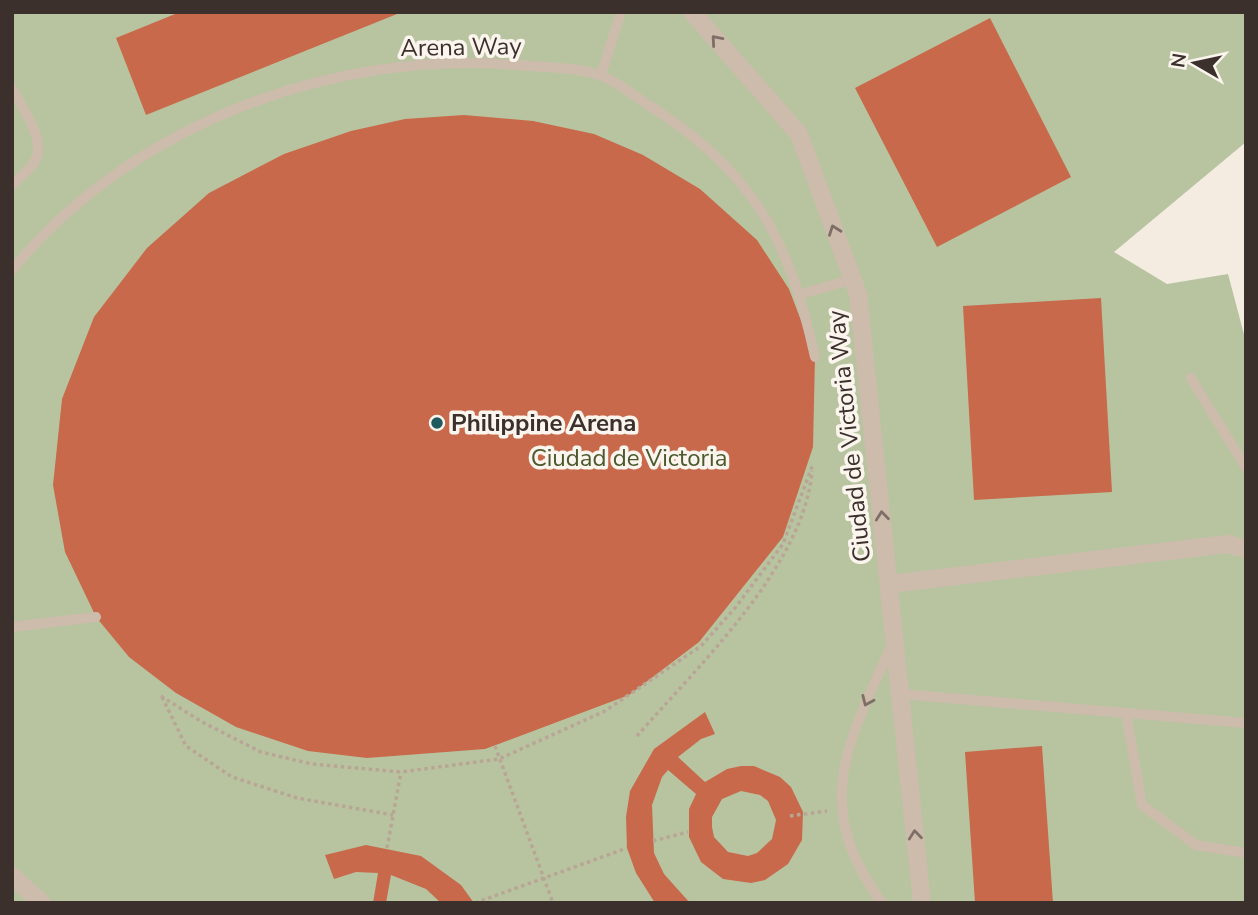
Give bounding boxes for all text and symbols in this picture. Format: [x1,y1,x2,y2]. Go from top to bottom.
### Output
north arrow [1160,28,1230,98]
street label: Arena Way [400,30,523,64]
one-way arrow [712,35,724,48]
text: N [1165,51,1193,70]
one-way arrow [829,224,843,236]
street label: Ciudad de Victoria Way [820,308,878,563]
place label: Philippine Arena [451,407,636,439]
marker: Philippine Arena [429,415,445,431]
park label: Ciudad de Victoria [531,442,727,474]
one-way arrow [874,510,889,521]
one-way arrow [861,694,875,706]
one-way arrow [907,829,922,841]

